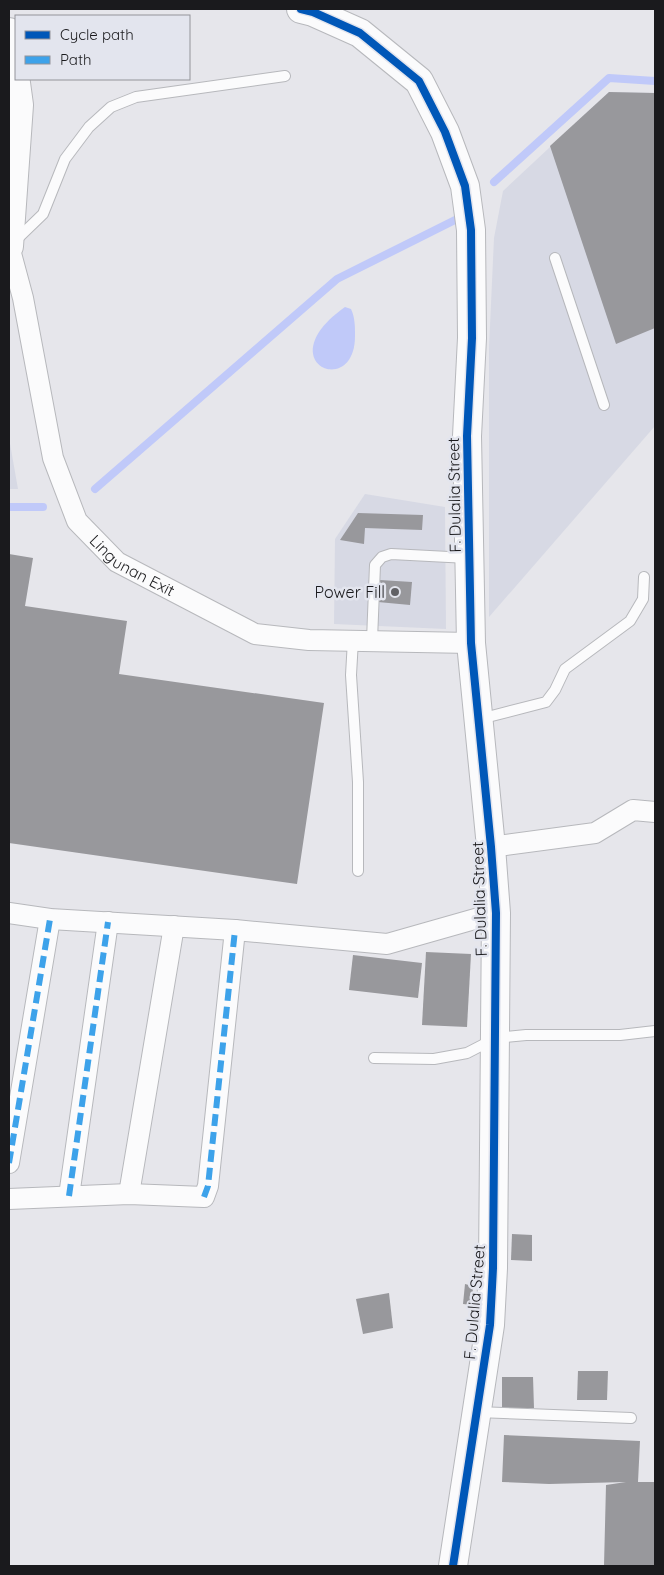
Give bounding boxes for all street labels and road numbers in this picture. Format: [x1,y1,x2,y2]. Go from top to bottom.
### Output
street label: F. Dulalia Street [443,437,465,553]
street label: Lingunan Exit [86,530,178,600]
street label: F. Dulalia Street [467,841,491,957]
street label: F. Dulalia Street [459,1244,489,1360]

